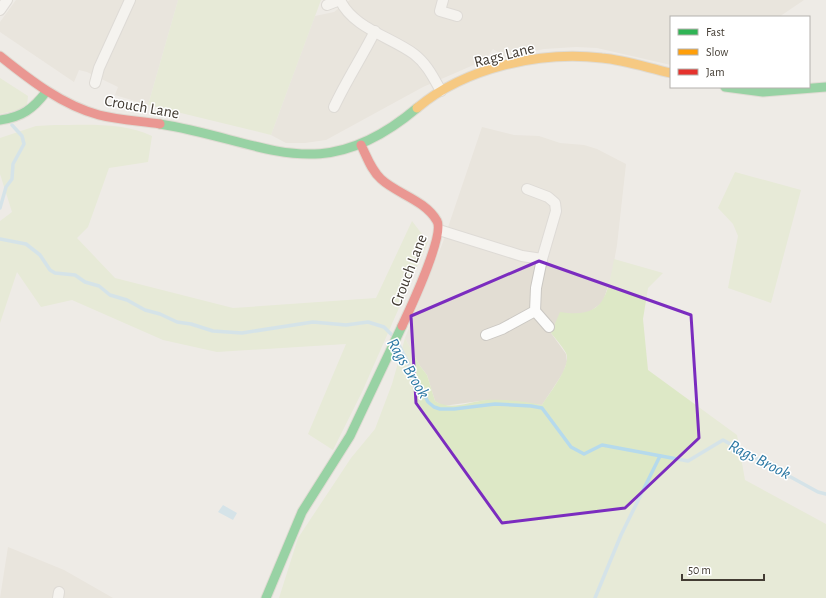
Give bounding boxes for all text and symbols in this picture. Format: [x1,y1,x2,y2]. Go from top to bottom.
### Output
legend [670,16,810,88]
text: Fast [706,26,725,38]
street label: Rags Lane [472,40,536,70]
text: Slow [706,46,728,58]
text: Jam [706,66,725,78]
street label: Crouch Lane [103,93,181,121]
street label: Crouch Lane [388,232,430,309]
water label: Rags Brook [384,335,433,402]
water label: Rags Brook [726,437,794,482]
scale bar [682,556,764,582]
text: 50 m [688,564,711,576]

